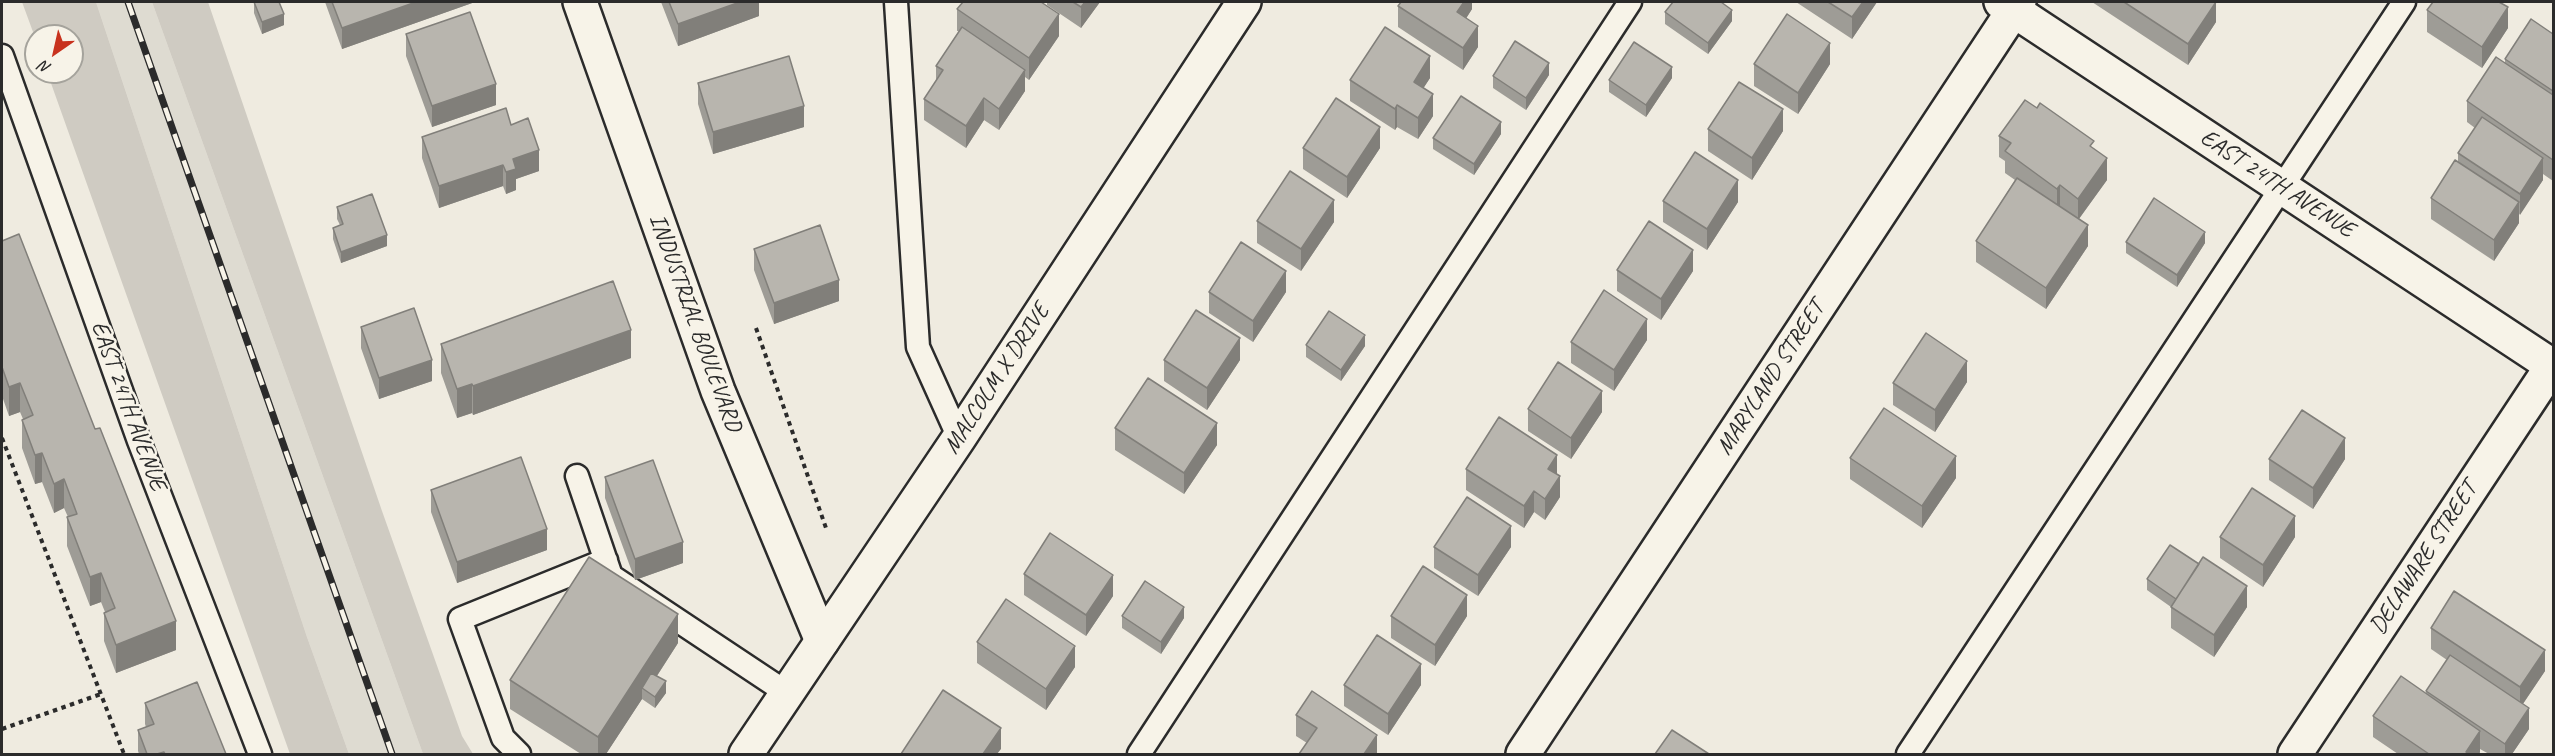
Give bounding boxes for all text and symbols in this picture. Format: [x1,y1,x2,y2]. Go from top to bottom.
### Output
north arrow [24,24,84,84]
text: N [35,56,55,78]
street label: EAST 24TH AVENUE [2195,123,2359,245]
street label: INDUSTRIAL BOULEVARD [642,210,748,436]
street label: MARYLAND STREET [1710,296,1832,460]
street label: MALCOLM X DRIVE [938,299,1056,459]
street label: EAST 24TH AVENUE [84,317,172,495]
street label: DELAWARE STREET [2364,476,2484,640]

